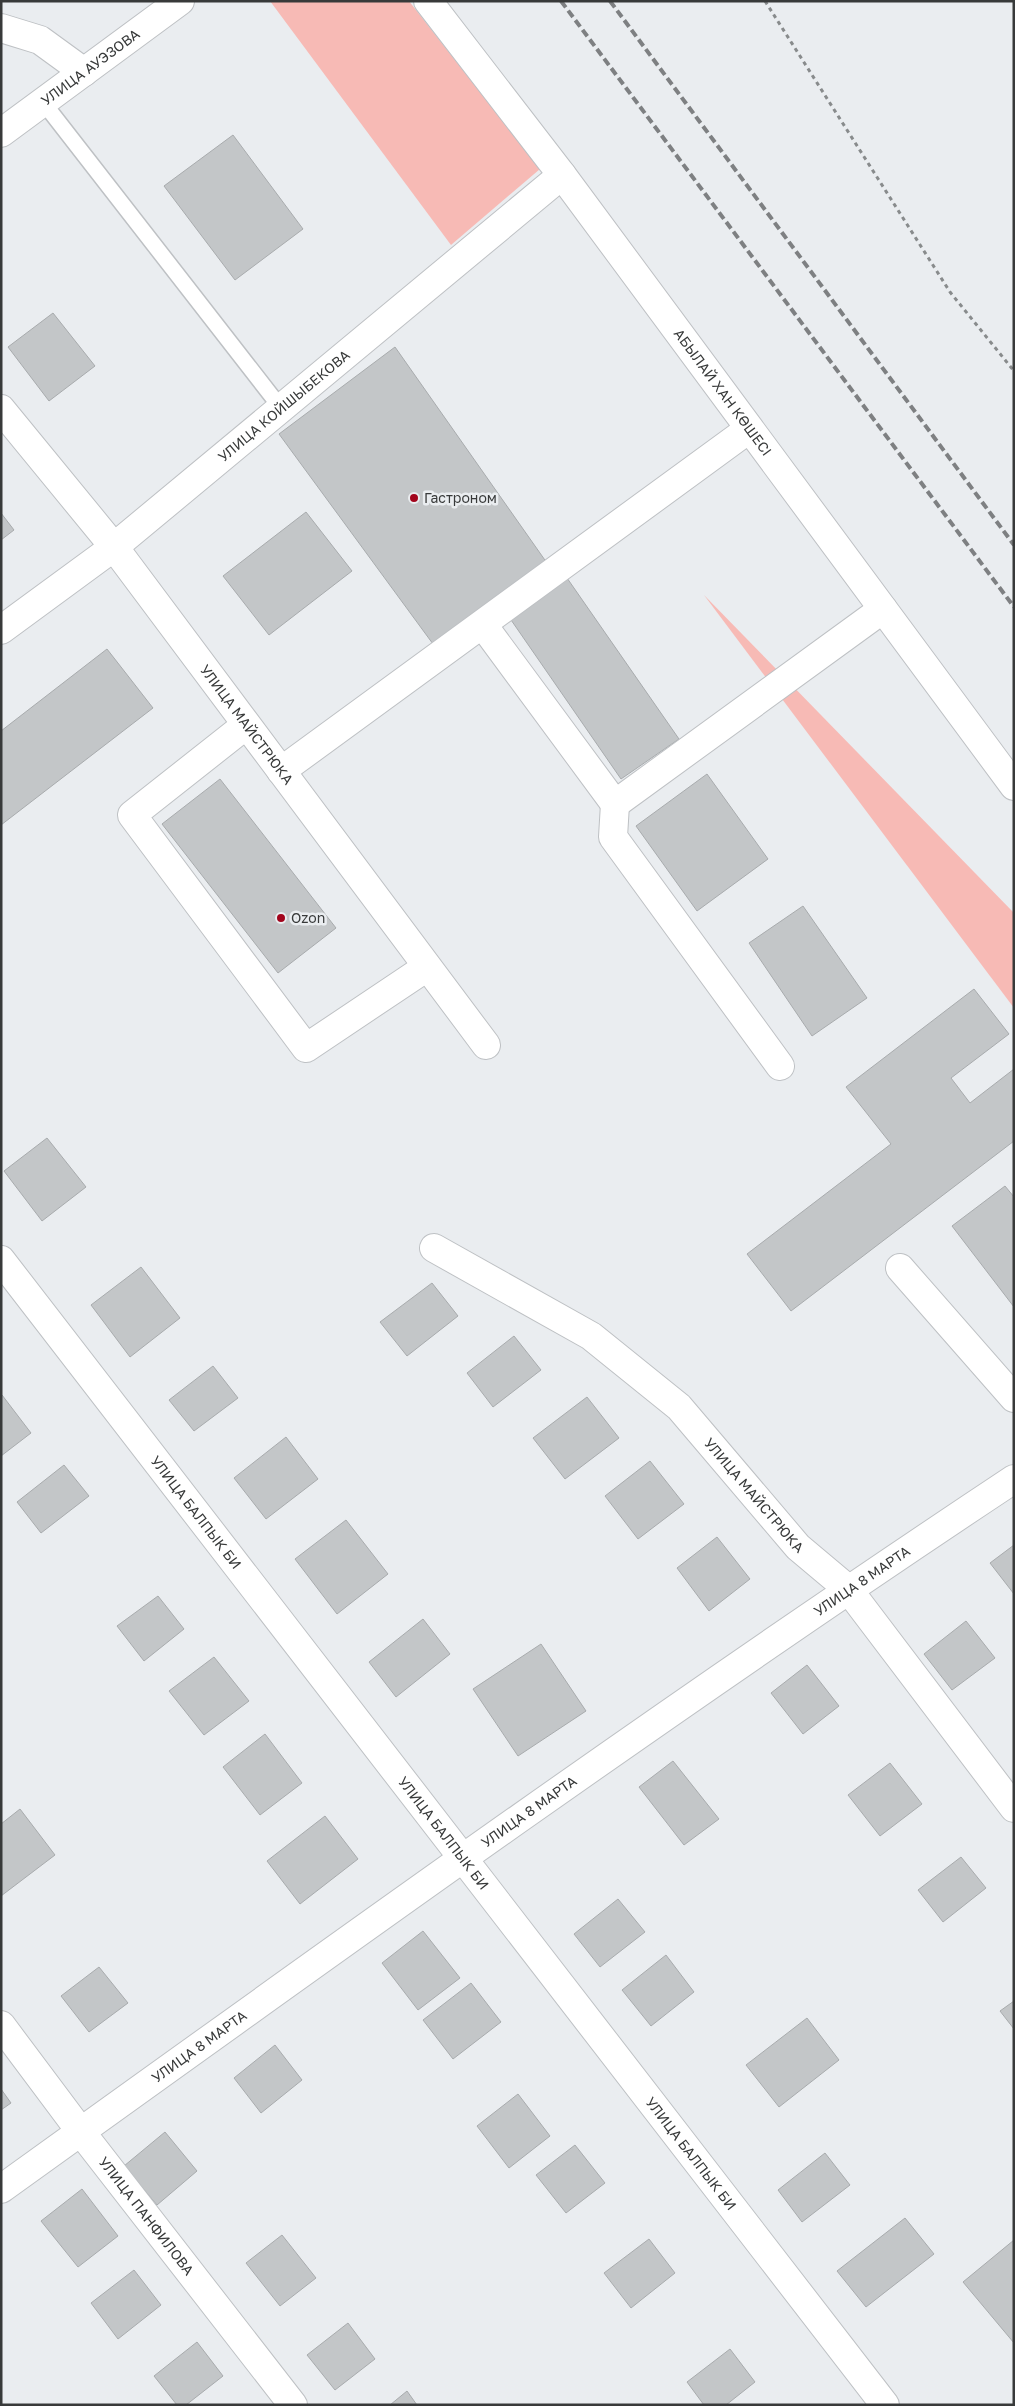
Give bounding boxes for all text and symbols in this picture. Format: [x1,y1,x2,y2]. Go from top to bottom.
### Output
street label: УЛИЦА АУЭЗОВА [38,25,143,109]
street label: АБЫЛАЙ ХАН КӨШЕСІ [671,325,776,459]
street label: УЛИЦА КОЙШЫБЕКОВА [214,346,353,465]
place label: Гастроном [424,489,497,506]
marker: Гастроном [408,492,420,504]
street label: УЛИЦА МАЙСТРЮКА [197,661,298,788]
place label: Ozon [291,909,325,926]
marker: Ozon [275,912,287,924]
street label: УЛИЦА МАЙСТРЮКА [701,1434,808,1557]
street label: УЛИЦА БАЛПЫК БИ [147,1452,245,1572]
street label: УЛИЦА 8 МАРТА [810,1542,914,1619]
street label: УЛИЦА 8 МАРТА [478,1771,580,1851]
street label: УЛИЦА БАЛПЫК БИ [395,1773,493,1893]
street label: УЛИЦА 8 МАРТА [148,2006,250,2086]
street label: УЛИЦА БАЛПЫК БИ [642,2093,740,2213]
street label: УЛИЦА ПАНФИЛОВА [95,2153,198,2279]

